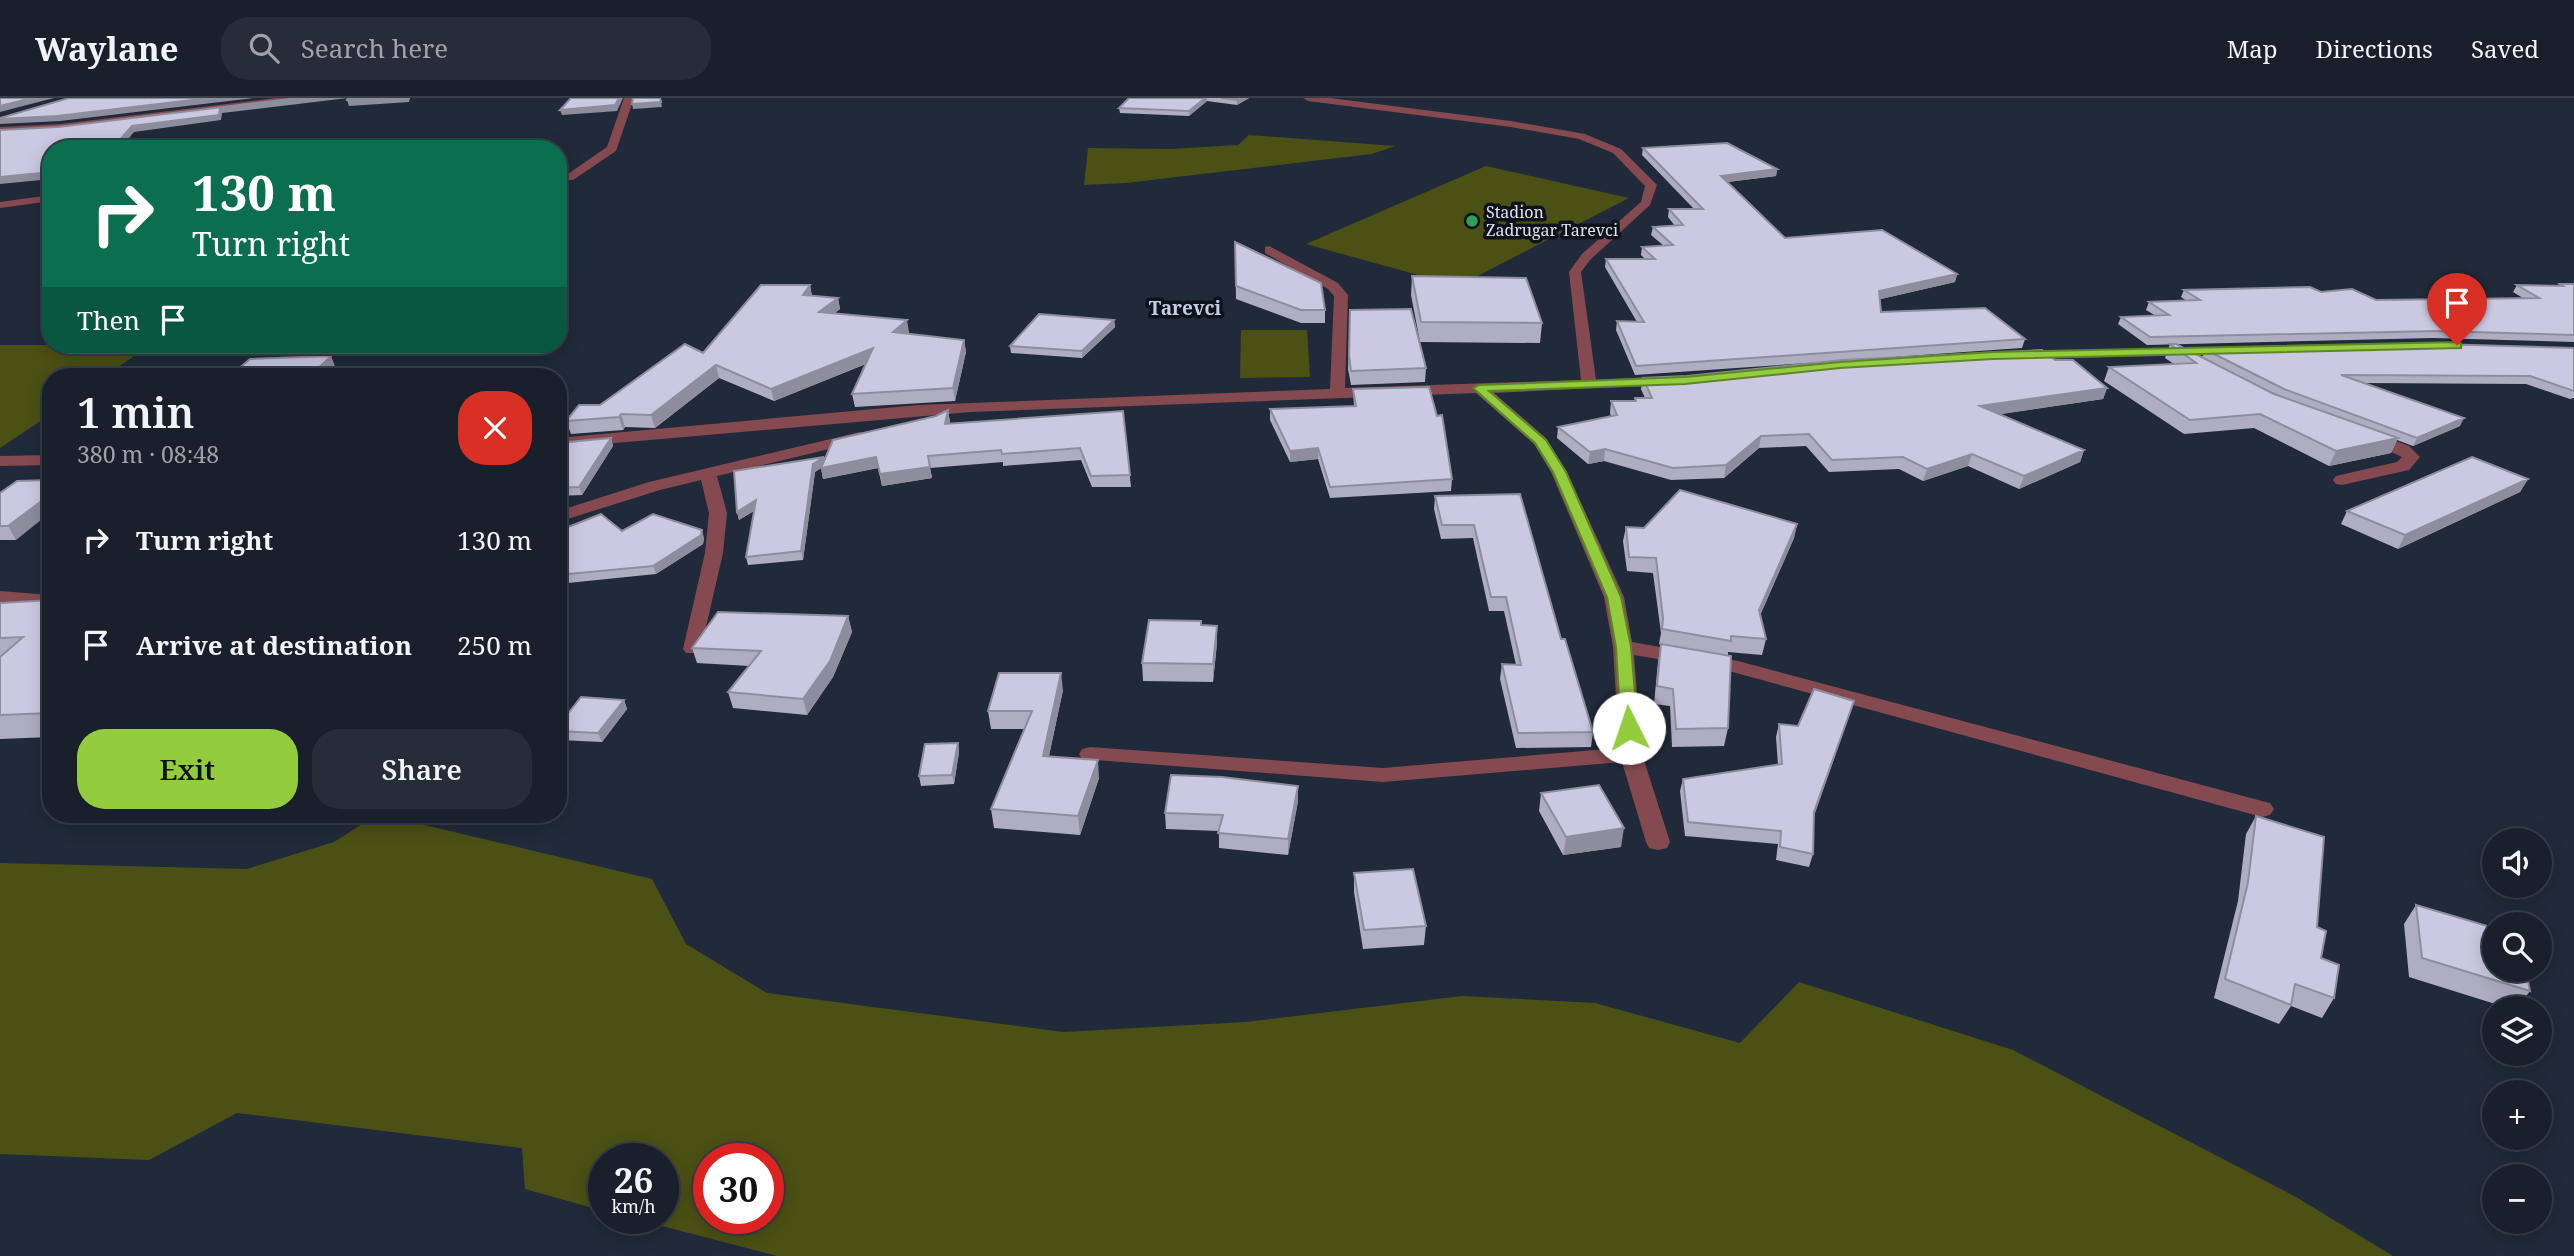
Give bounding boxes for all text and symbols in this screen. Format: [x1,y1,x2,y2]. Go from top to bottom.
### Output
search box [221,17,711,80]
text: Waylane [35,26,179,71]
icon: search [245,29,283,67]
text: Search here [301,30,448,66]
text: Map [2227,32,2278,65]
text: Directions [2316,32,2433,65]
text: Saved [2471,32,2539,65]
text: 130 m [192,159,336,225]
icon: right [77,168,168,259]
place label: Stadion Zadrugar Tarevci [1486,201,1618,241]
marker: Stadion Zadrugar Tarevci [1464,213,1480,229]
text: Turn right [192,222,350,265]
pin [2427,273,2487,345]
icon: arrive [2438,284,2476,322]
district label: Tarevci [1149,295,1221,321]
icon: arrive [154,301,192,339]
text: Then [77,302,140,338]
text: 1 min [77,383,194,440]
button: close [458,391,532,465]
text: 380 m · 08:48 [77,438,219,470]
icon: right [77,521,115,559]
text: Turn right [136,522,273,558]
text: 130 m [457,522,532,558]
icon: arrive [77,626,115,664]
text: Arrive at destination [136,627,412,663]
text: 250 m [457,627,532,663]
position arrow [1592,691,1666,765]
button: Exit [77,729,298,809]
button: Share [312,729,532,809]
map controls [2482,828,2552,1234]
button: sound [2482,828,2552,898]
button: search [2482,912,2552,982]
button: layers [2482,996,2552,1066]
button: + [2482,1080,2552,1150]
speed limit sign: 30 [693,1143,784,1234]
text: 26 [614,1156,653,1203]
button: − [2482,1164,2552,1234]
text: km/h [611,1194,656,1218]

